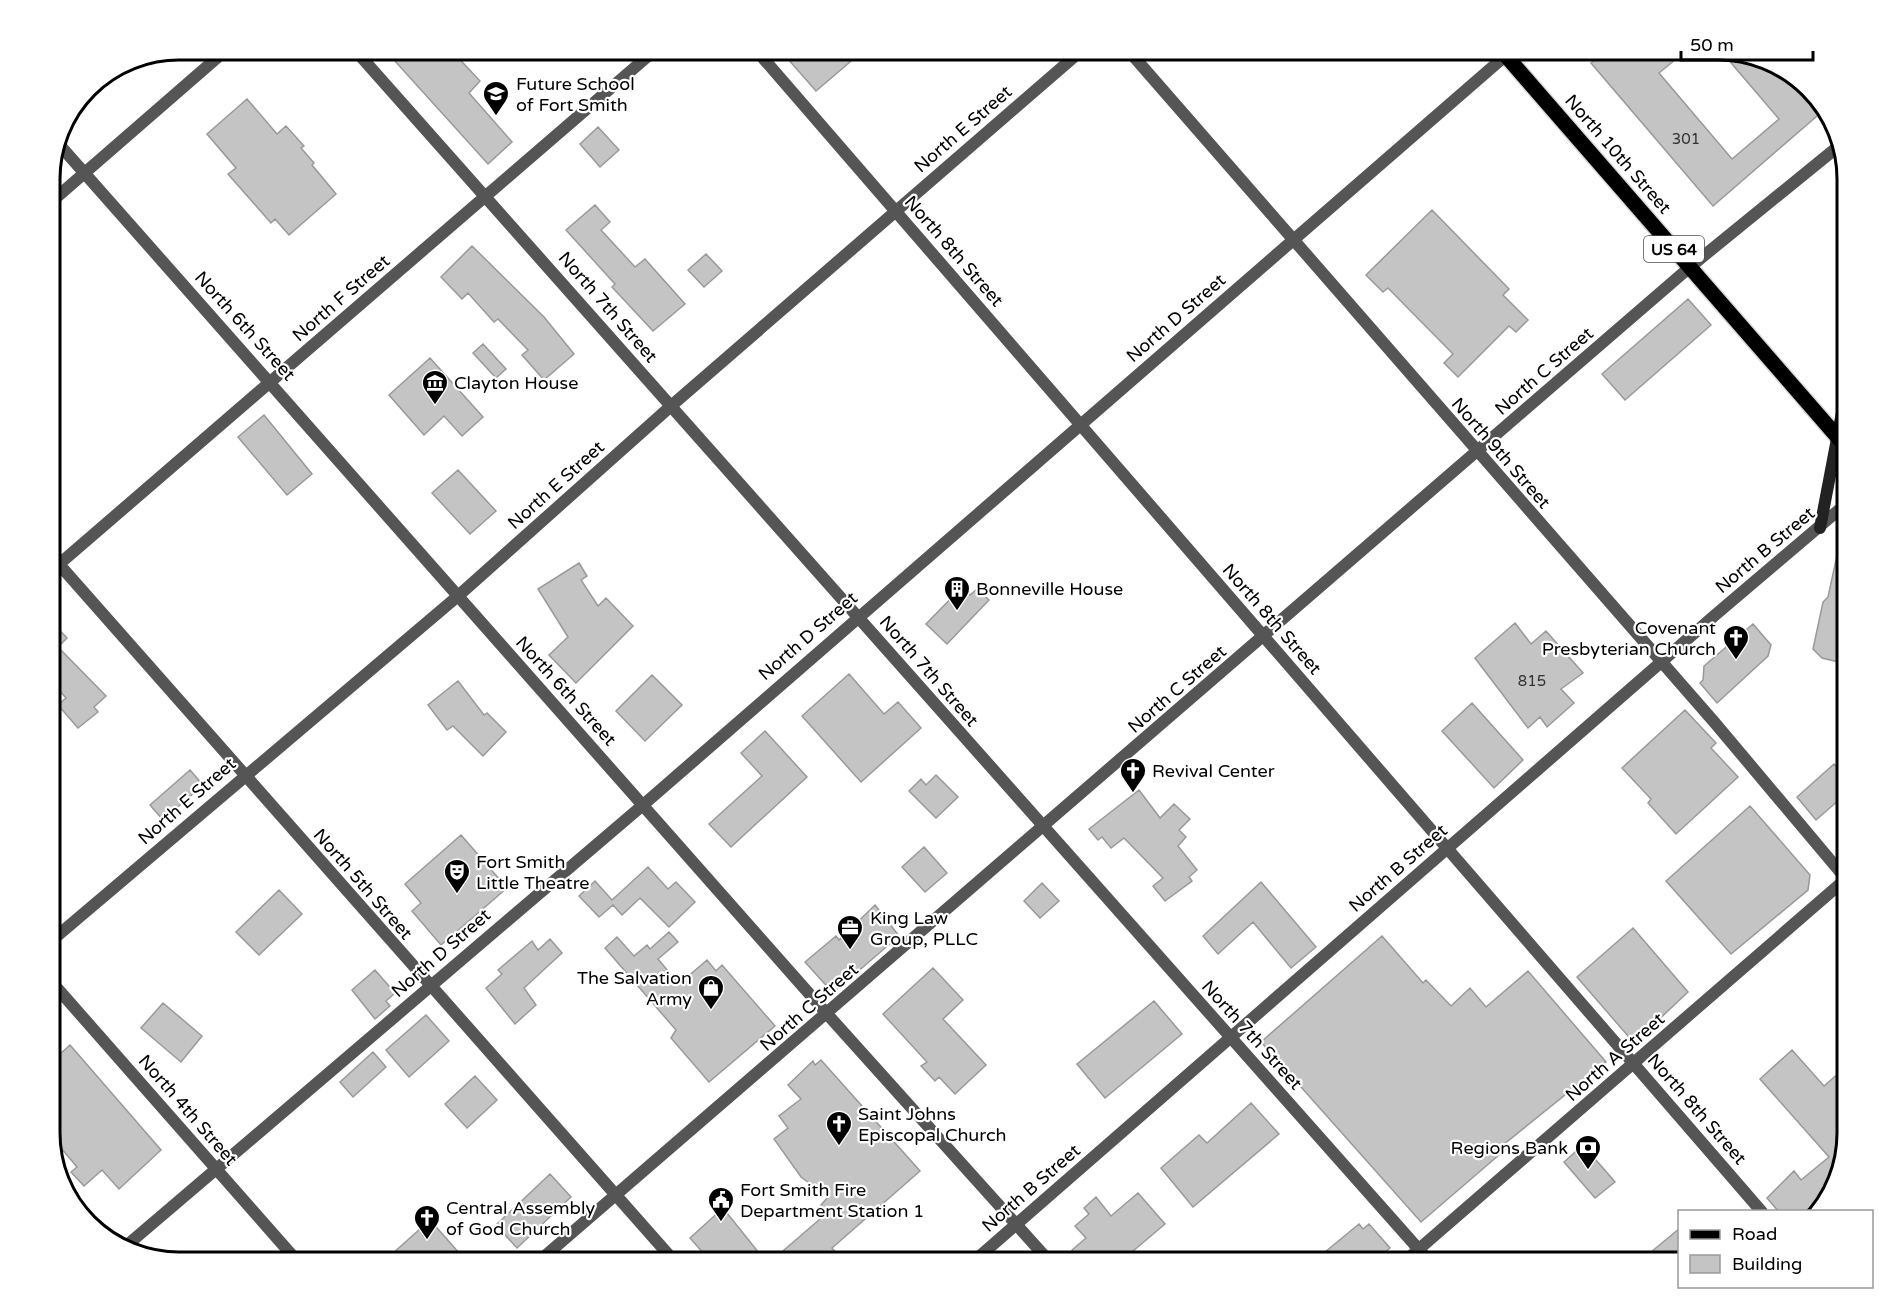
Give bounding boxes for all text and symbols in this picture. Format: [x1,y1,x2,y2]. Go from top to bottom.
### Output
scale bar [1681,24,1813,62]
text: 50 m [1690,34,1734,56]
place label: Future School of Fort Smith [516,73,635,116]
school or university icon: Future School of Fort Smith [481,79,511,117]
street label: North E Street [910,81,1016,177]
street label: North 10th Street [1560,90,1676,218]
house number: 301 [1672,130,1700,148]
street label: North 8th Street [900,191,1008,311]
road number: US 64 [1644,236,1704,262]
street label: North 7th Street [554,247,662,367]
street label: North F Street [288,250,394,346]
street label: North 6th Street [190,267,300,385]
street label: North D Street [1122,269,1230,367]
street label: North C Street [1490,322,1598,420]
museum icon: Clayton House [420,368,450,406]
place label: Clayton House [454,372,578,394]
street label: North 9th Street [1447,393,1555,513]
street label: North E Street [503,436,609,534]
street label: North B Street [1711,502,1819,598]
street label: North 8th Street [1218,559,1326,679]
building icon: Bonneville House [942,574,972,612]
place label: Bonneville House [976,578,1123,600]
street label: North D Street [754,587,862,685]
street label: North 7th Street [875,611,983,731]
place label: Covenant Presbyterian Church [1542,617,1716,660]
church icon: Covenant Presbyterian Church [1721,623,1751,661]
street label: North 6th Street [511,632,621,750]
street label: North C Street [1123,640,1231,738]
house number: 815 [1518,672,1546,690]
street label: North E Street [134,753,240,849]
church icon: Revival Center [1118,756,1148,794]
place label: Revival Center [1152,760,1275,782]
street label: North B Street [1344,819,1452,917]
street label: North 5th Street [309,824,417,944]
place label: Fort Smith Little Theatre [476,851,590,894]
theatre icon: Fort Smith Little Theatre [442,857,472,895]
street label: North D Street [387,904,495,1002]
place label: King Law Group, PLLC [870,907,978,950]
office icon: King Law Group, PLLC [835,913,865,951]
street label: North C Street [755,958,863,1056]
place label: The Salvation Army [577,967,692,1010]
shop icon: The Salvation Army [696,973,726,1011]
street label: North 7th Street [1197,976,1307,1094]
street label: North A Street [1561,1008,1669,1106]
street label: North 8th Street [1643,1049,1751,1169]
street label: North 4th Street [134,1050,242,1170]
place label: Saint Johns Episcopal Church [858,1103,1006,1146]
church icon: Saint Johns Episcopal Church [824,1109,854,1147]
bank icon: Regions Bank [1573,1133,1603,1171]
place label: Regions Bank [1451,1137,1568,1159]
street label: North B Street [977,1139,1085,1237]
place label: Fort Smith Fire Department Station 1 [740,1179,924,1222]
public building icon: Fort Smith Fire Department Station 1 [706,1185,736,1223]
place label: Central Assembly of God Church [446,1197,595,1240]
church icon: Central Assembly of God Church [412,1203,442,1241]
legend [1678,1210,1873,1288]
text: Road [1732,1223,1777,1245]
text: Building [1732,1253,1802,1275]

